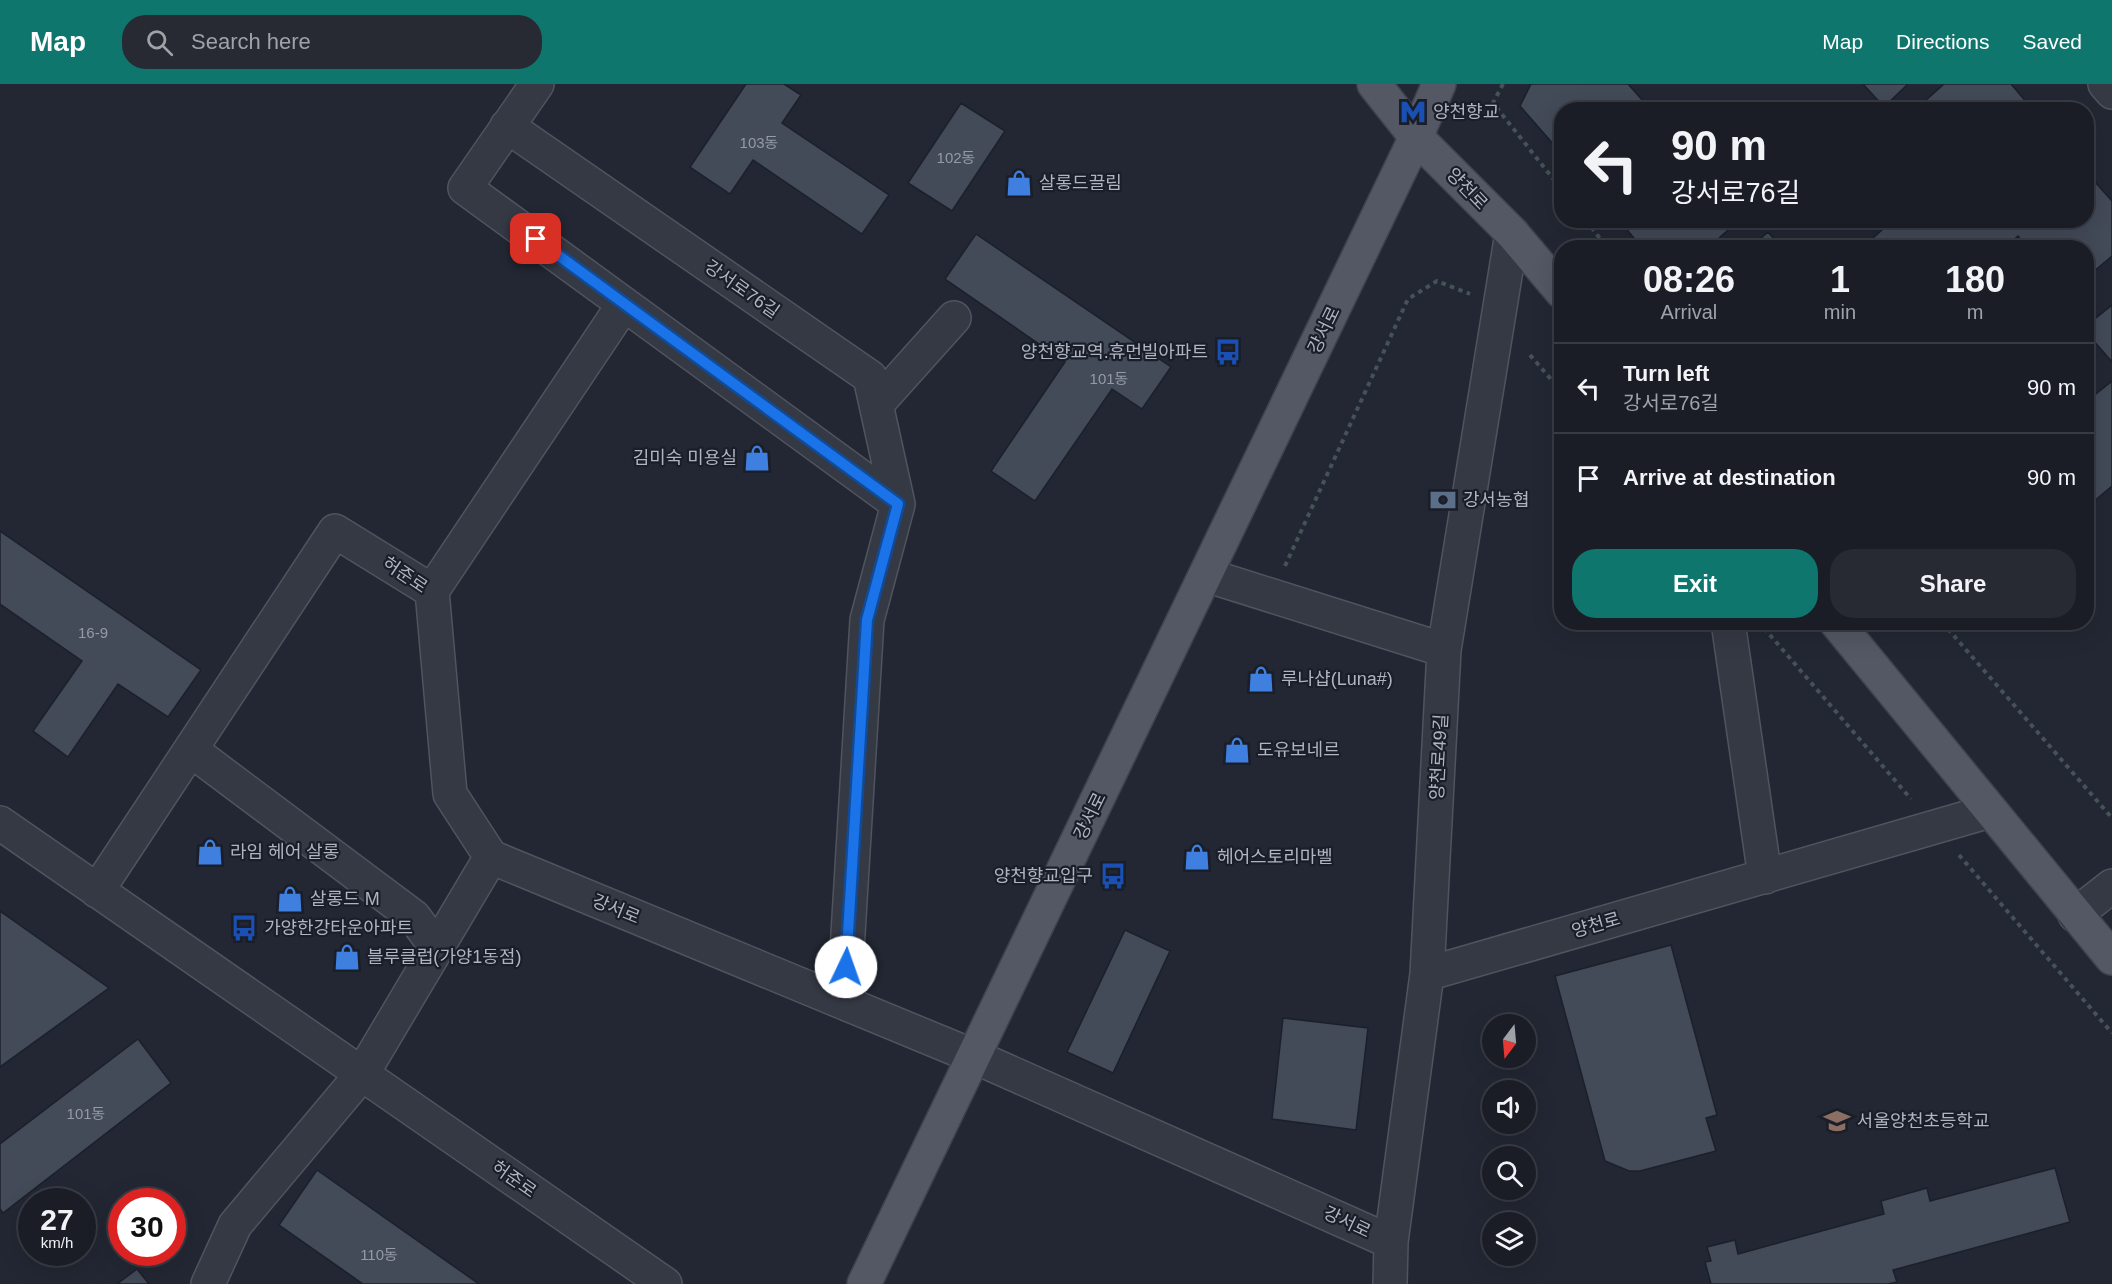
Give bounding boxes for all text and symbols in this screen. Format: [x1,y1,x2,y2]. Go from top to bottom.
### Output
search box [122,15,542,69]
text: Map [30,26,86,57]
icon: search [143,26,176,59]
text: Search here [191,29,311,54]
text: Map [1822,30,1863,53]
text: Directions [1896,30,1989,53]
text: Saved [2022,30,2082,53]
metro station icon: 양천향교 [1398,97,1428,127]
place label: 양천향교 [1433,102,1499,122]
text: 90 m [1671,122,1767,169]
icon: left [1572,126,1650,204]
house number: 103동 [740,134,778,151]
house number: 102동 [937,149,975,166]
street label: 양천로 [1443,164,1491,214]
shop icon: 살롱드끌림 [1004,168,1034,198]
place label: 살롱드끌림 [1039,173,1122,193]
text: 강서로76길 [1671,178,1800,208]
pin [510,213,561,264]
icon: arrive [519,222,552,255]
street label: 강서로76길 [701,256,783,322]
text: 08:26 [1643,259,1735,300]
text: 1 [1830,259,1850,300]
text: 180 [1945,259,2005,300]
text: Arrival [1661,301,1717,323]
text: min [1824,301,1856,323]
text: m [1967,301,1983,323]
street label: 강서로 [1304,303,1344,357]
bus stop icon: 양천향교역.휴먼빌아파트 [1213,337,1243,367]
place label: 양천향교역.휴먼빌아파트 [1021,342,1208,362]
text: Turn left [1623,361,1709,386]
house number: 101동 [1090,370,1128,387]
icon: left [1572,372,1605,405]
text: 90 m [2027,375,2076,400]
text: 강서로76길 [1623,392,1719,414]
shop icon: 김미숙 미용실 [742,443,772,473]
place label: 김미숙 미용실 [633,448,737,468]
icon: arrive [1572,462,1605,495]
text: Arrive at destination [1623,465,1836,490]
text: 90 m [2027,465,2076,490]
bank icon: 강서농협 [1428,485,1458,515]
place label: 강서농협 [1463,490,1529,510]
button: Exit [1572,549,1818,618]
button: Share [1830,549,2076,618]
street label: 허준로 [379,553,431,597]
house number: 16-9 [78,624,108,641]
shop icon: 루나샵(Luna#) [1246,664,1276,694]
place label: 루나샵(Luna#) [1281,669,1393,689]
street label: 양천로49길 [1427,713,1451,801]
shop icon: 도유보네르 [1222,735,1252,765]
place label: 도유보네르 [1257,740,1340,760]
street label: 강서로 [1070,789,1110,843]
shop icon: 라임 헤어 살롱 [195,837,225,867]
place label: 라임 헤어 살롱 [230,842,339,862]
shop icon: 헤어스토리마벨 [1182,842,1212,872]
place label: 헤어스토리마벨 [1217,847,1333,867]
bus stop icon: 양천향교입구 [1098,861,1128,891]
place label: 양천향교입구 [994,866,1093,886]
shop icon: 살롱드 M [275,884,305,914]
place label: 살롱드 M [310,889,380,909]
street label: 강서로 [589,890,643,928]
street label: 양천로 [1569,909,1623,941]
bus stop icon: 가양한강타운아파트 [229,913,259,943]
place label: 가양한강타운아파트 [264,918,413,938]
position arrow [814,935,878,999]
shop icon: 블루클럽(가양1동점) [332,942,362,972]
place label: 블루클럽(가양1동점) [367,947,521,967]
north arrow [1482,1014,1536,1068]
map controls [1482,1014,1536,1266]
button: sound [1482,1080,1536,1134]
house number: 101동 [67,1105,105,1122]
school or university icon: 서울양천초등학교 [1822,1106,1852,1136]
place label: 서울양천초등학교 [1857,1111,1989,1131]
button: search [1482,1146,1536,1200]
street label: 허준로 [488,1157,540,1201]
speed limit sign: 30 [108,1188,186,1266]
street label: 강서로 [1320,1202,1374,1242]
text: 27 [40,1203,74,1236]
button: layers [1482,1212,1536,1266]
text: km/h [41,1234,73,1251]
house number: 110동 [360,1246,398,1263]

